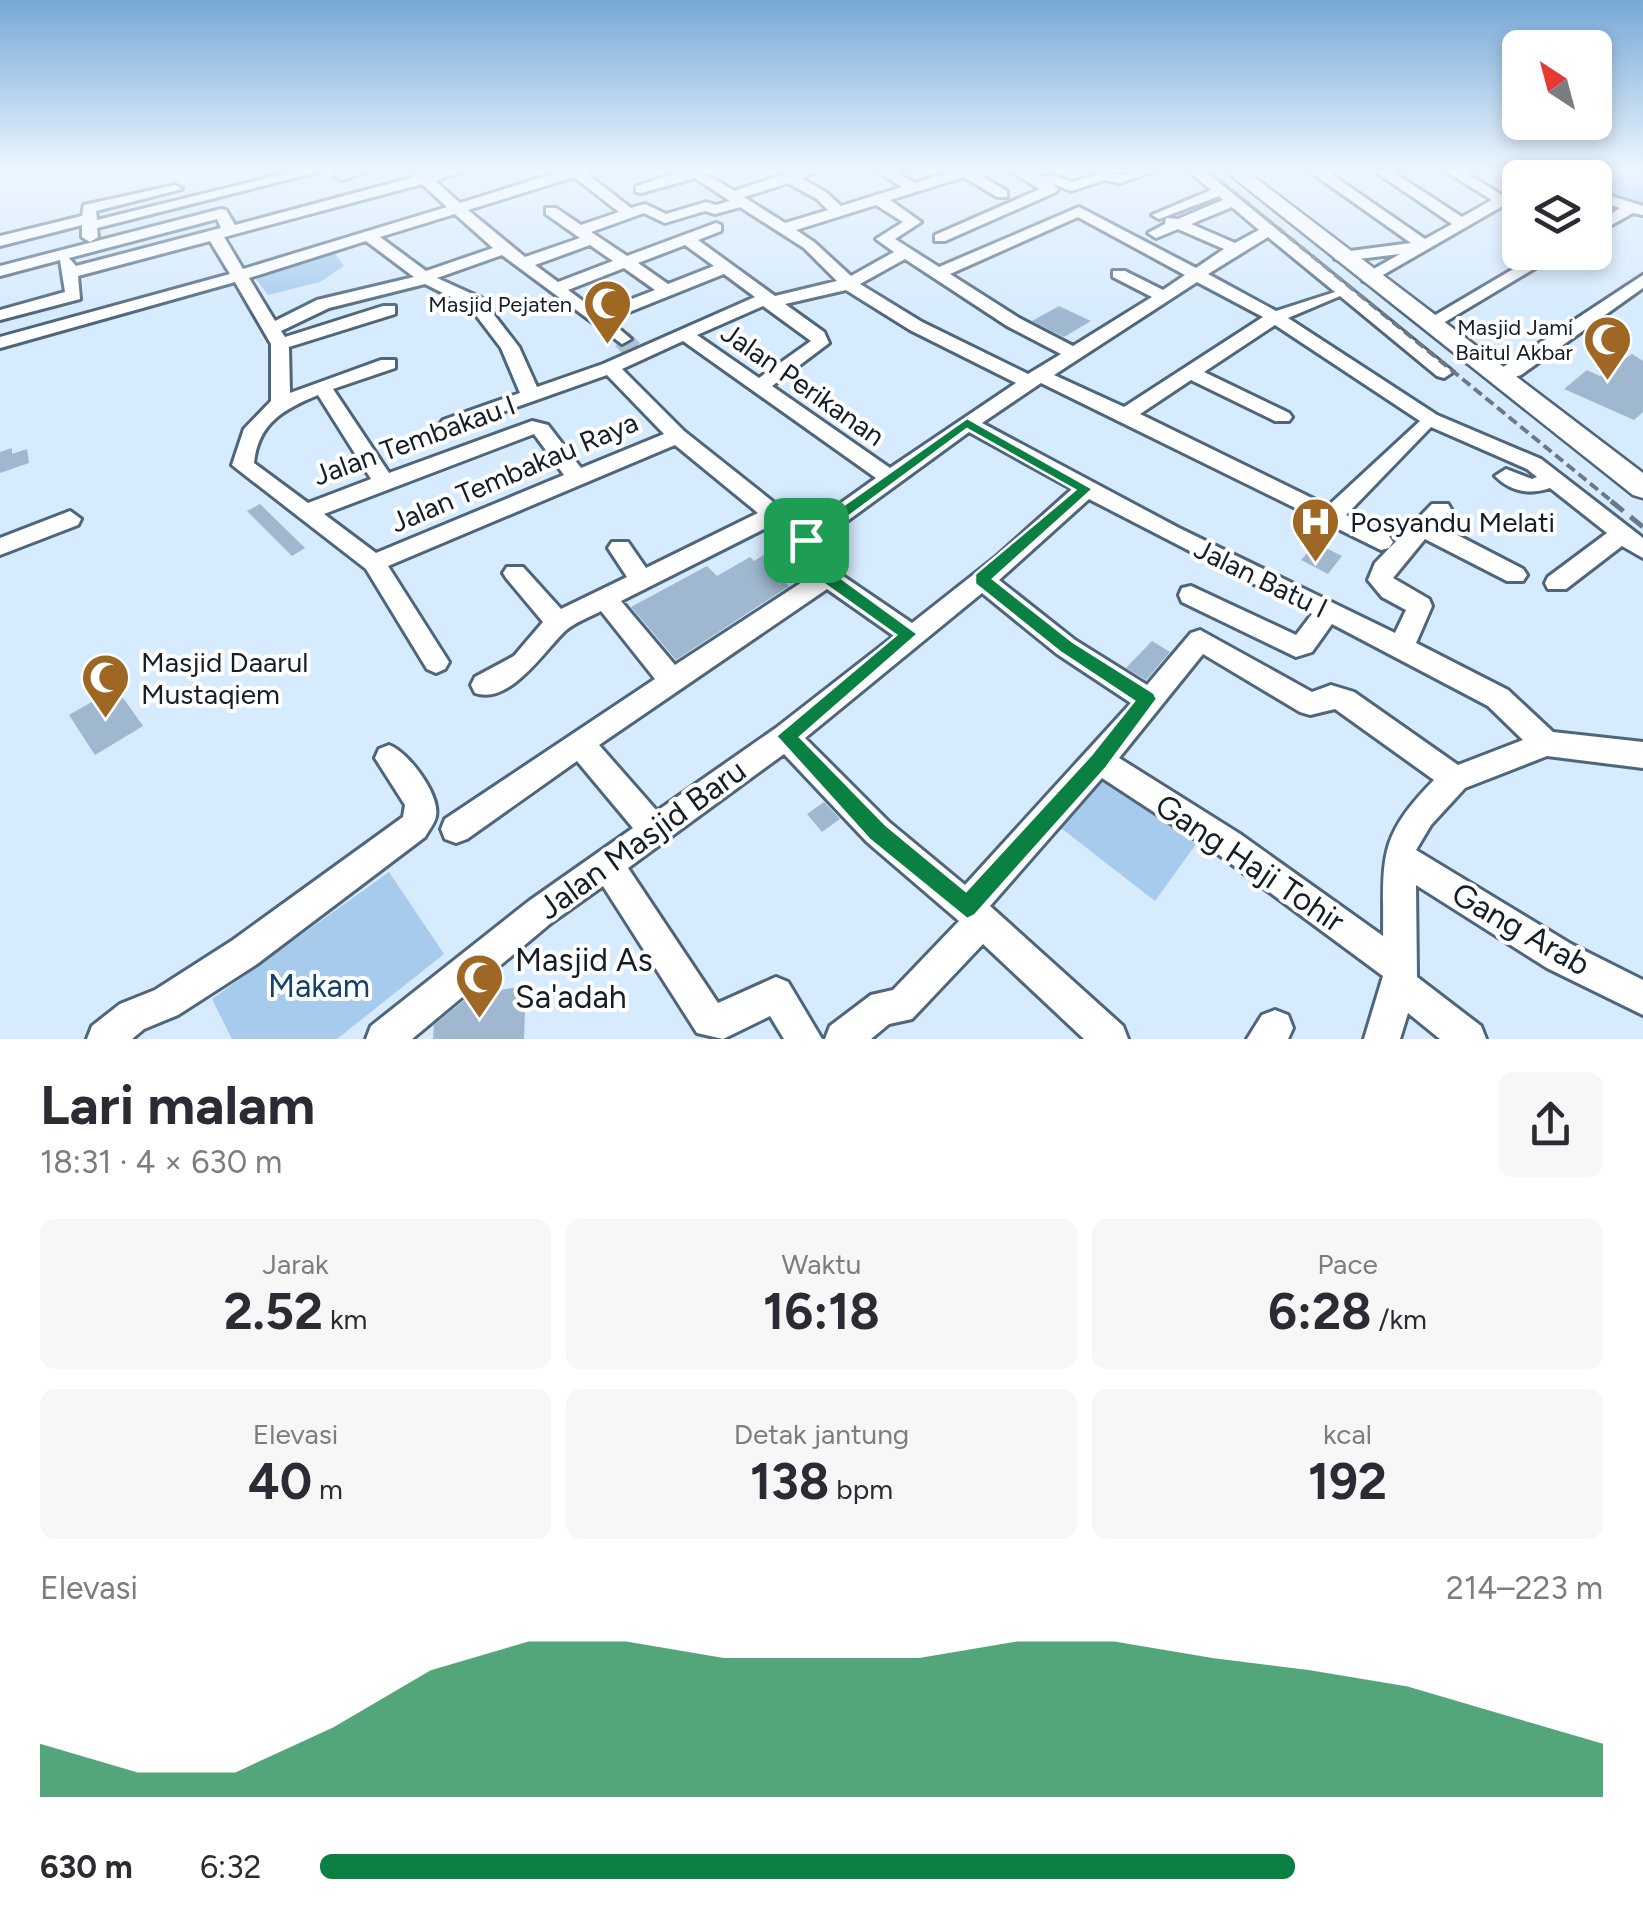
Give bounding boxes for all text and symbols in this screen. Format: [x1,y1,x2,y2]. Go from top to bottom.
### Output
north arrow [1502,30,1612,140]
map controls [1502,30,1612,270]
button: layers [1502,160,1612,270]
mosque icon: Masjid Pejaten [581,278,633,346]
place label: Masjid Pejaten [428,291,572,318]
place label: Masjid Jami Baitul Akbar [1455,314,1574,366]
mosque icon: Masjid Jami Baitul Akbar [1582,314,1634,382]
street label: Jalan Perikanan [715,315,891,453]
street label: Jalan Tembakau I [308,388,520,492]
street label: Jalan Tembakau Raya [385,404,643,540]
hospital icon: Posyandu Melati [1289,496,1341,564]
pin [764,498,849,583]
place label: Posyandu Melati [1350,505,1555,539]
icon: arrive [779,513,834,568]
street label: Jalan Batu I [1189,531,1333,625]
place label: Masjid Daarul Mustaqiem [141,645,308,711]
mosque icon: Masjid Daarul Mustaqiem [80,652,132,720]
street label: Jalan Masjid Baru [531,751,753,927]
street label: Gang Haji Tohir [1148,786,1352,940]
street label: Gang Arab [1445,874,1597,984]
place label: Masjid As Sa'adah [515,941,653,1016]
mosque icon: Masjid As Sa'adah [454,952,506,1020]
park label: Makam [268,967,370,1005]
text: Lari malam [40,1072,315,1138]
button: share [1498,1072,1603,1177]
text: 18:31 · 4 × 630 m [40,1143,282,1181]
text: Jarak [262,1247,329,1281]
text: Waktu [782,1247,861,1281]
text: Pace [1317,1247,1378,1281]
text: 2.52 [224,1281,323,1342]
text: 16:18 [763,1281,880,1342]
text: 6:28 [1268,1281,1372,1342]
text: km [323,1302,367,1336]
text: /km [1372,1302,1427,1336]
text: Elevasi [253,1417,338,1451]
text: Detak jantung [734,1417,909,1451]
text: kcal [1323,1417,1372,1451]
text: 40 [248,1451,312,1512]
text: 138 [750,1451,829,1512]
text: 192 [1308,1451,1387,1512]
text: m [312,1472,343,1506]
text: bpm [829,1472,893,1506]
text: Elevasi [40,1569,138,1607]
text: 214–223 m [1446,1569,1603,1607]
text: 630 m [40,1848,133,1886]
text: 6:32 [200,1848,262,1886]

